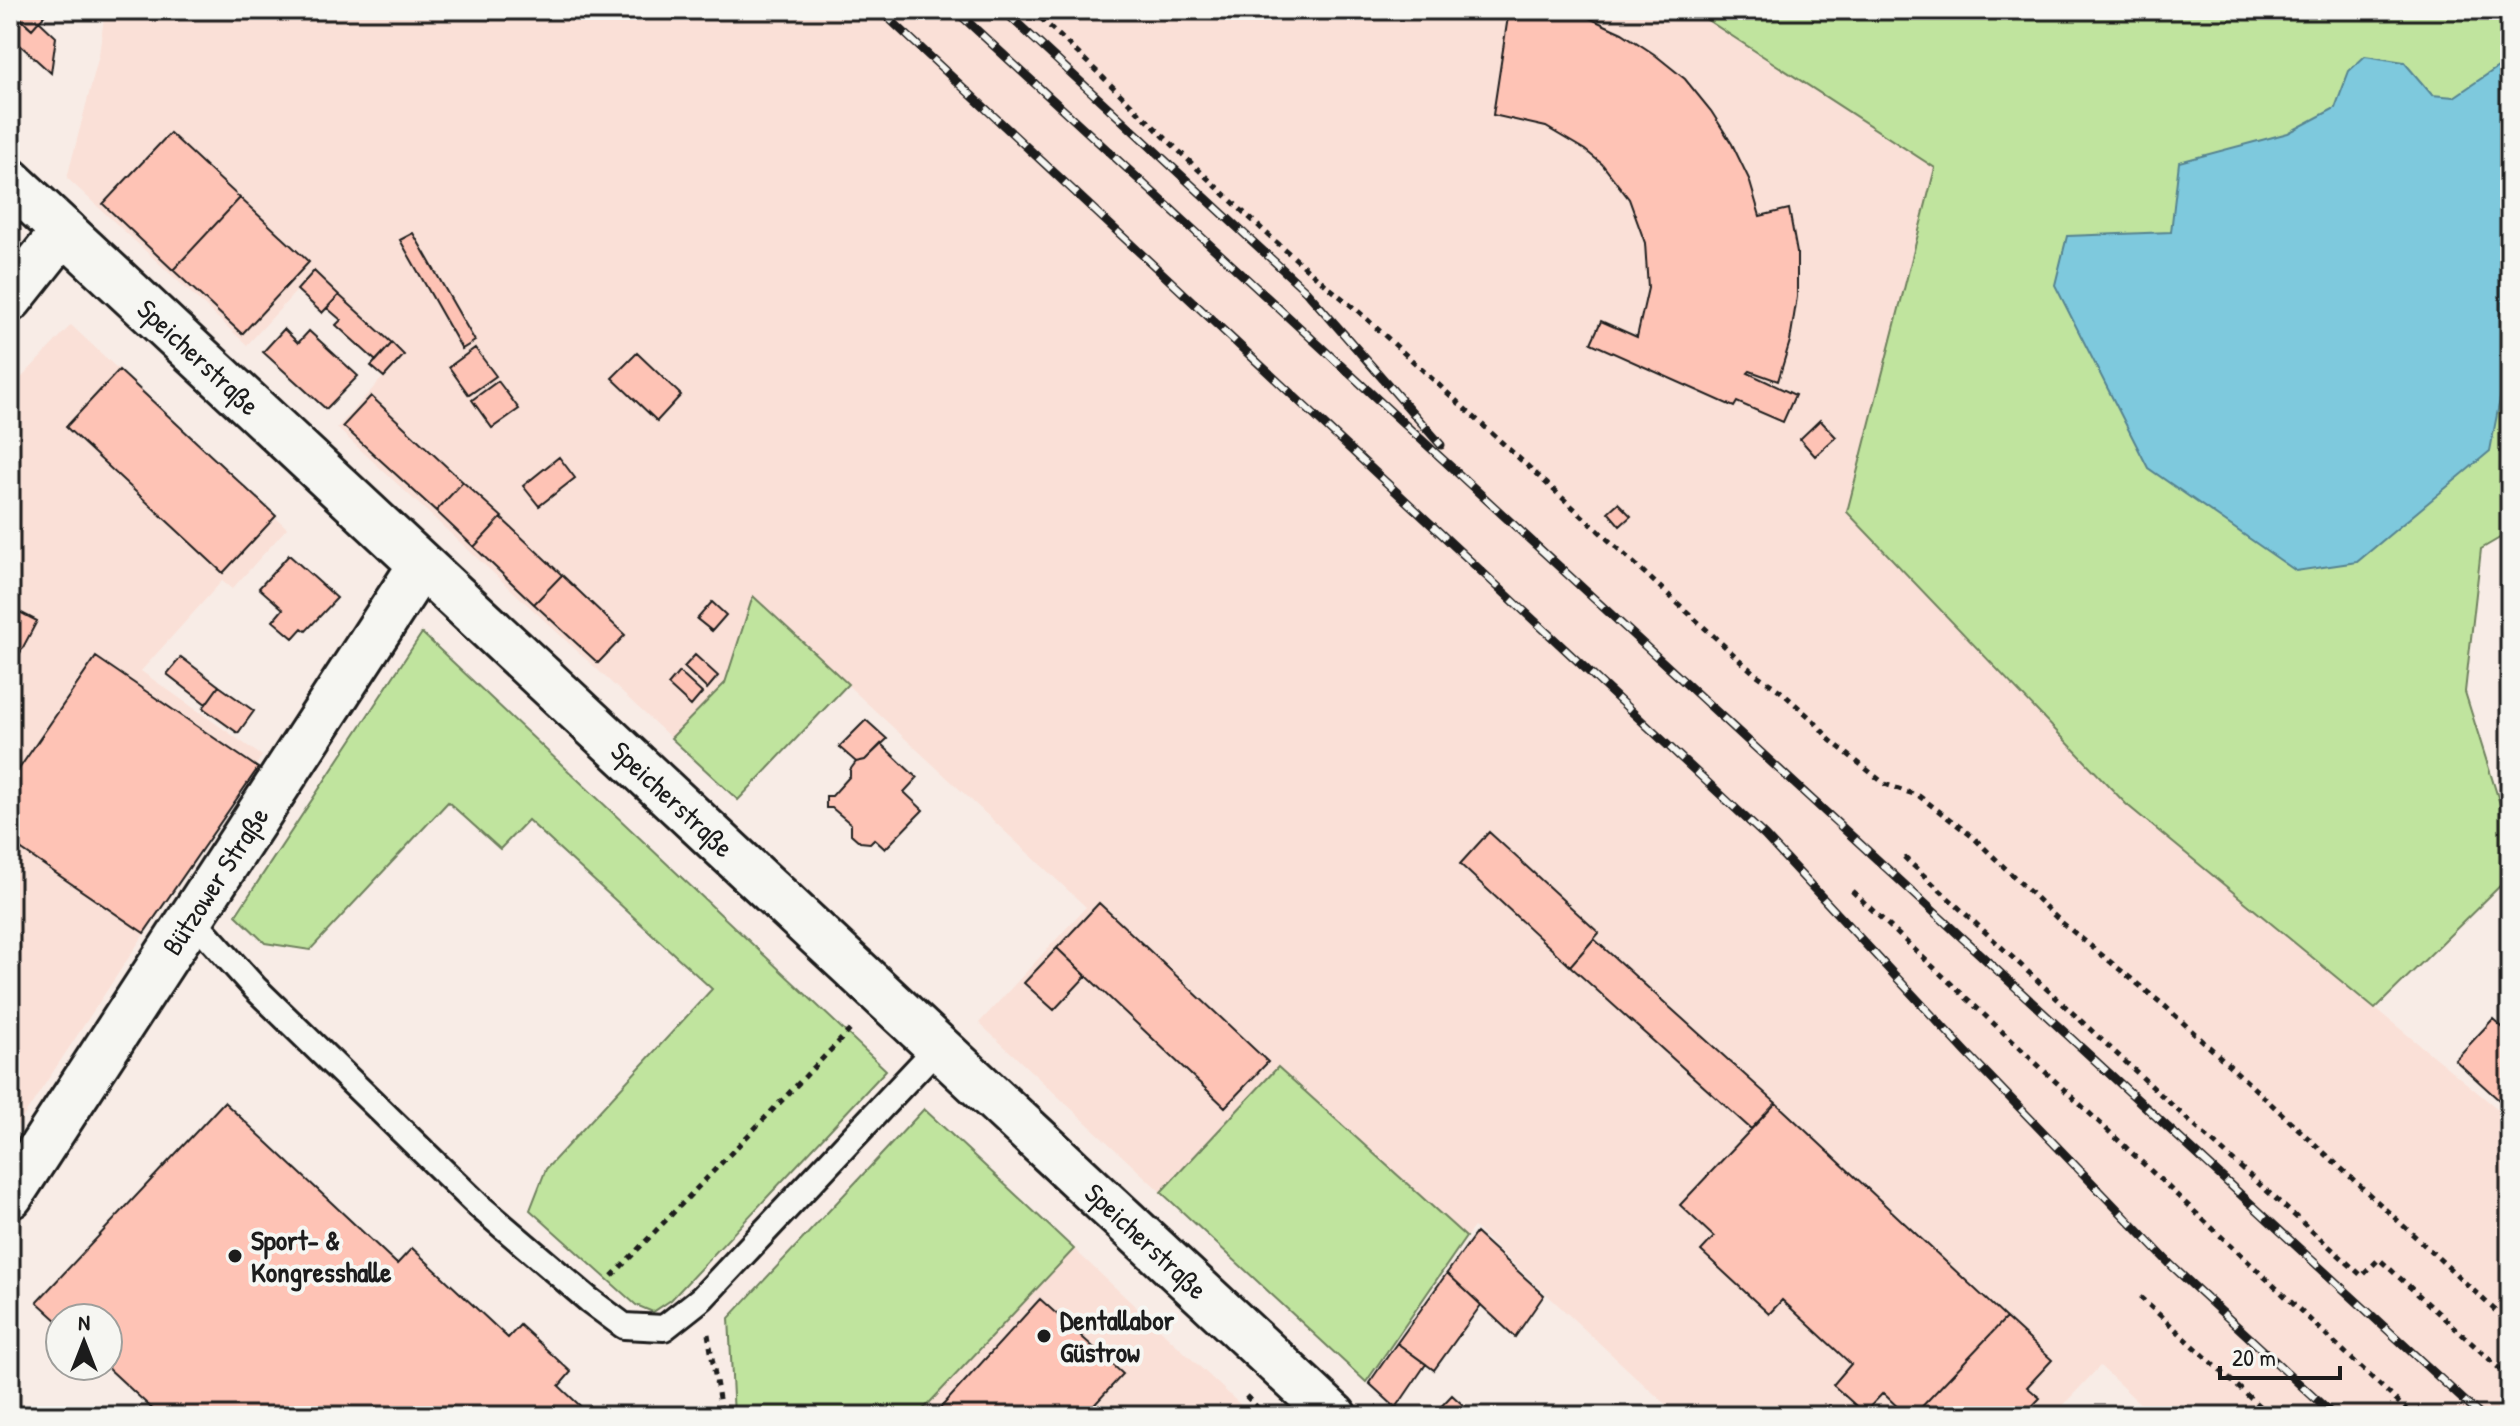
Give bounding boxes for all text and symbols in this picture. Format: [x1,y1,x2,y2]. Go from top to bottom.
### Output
street label: Speicherstraße [129,290,268,424]
street label: Speicherstraße [603,732,742,866]
street label: Bützower Straße [153,799,278,963]
street label: Speicherstraße [1077,1174,1216,1308]
place label: Sport- & Kongresshalle [251,1221,392,1292]
marker: Sport- & Kongresshalle [226,1247,244,1265]
place label: Dentallabor Güstrow [1060,1301,1175,1371]
north arrow [44,1302,124,1382]
text: N [78,1307,90,1337]
marker: Dentallabor Güstrow [1035,1327,1053,1345]
scale bar [2220,1330,2340,1380]
text: 20 m [2232,1341,2276,1373]

